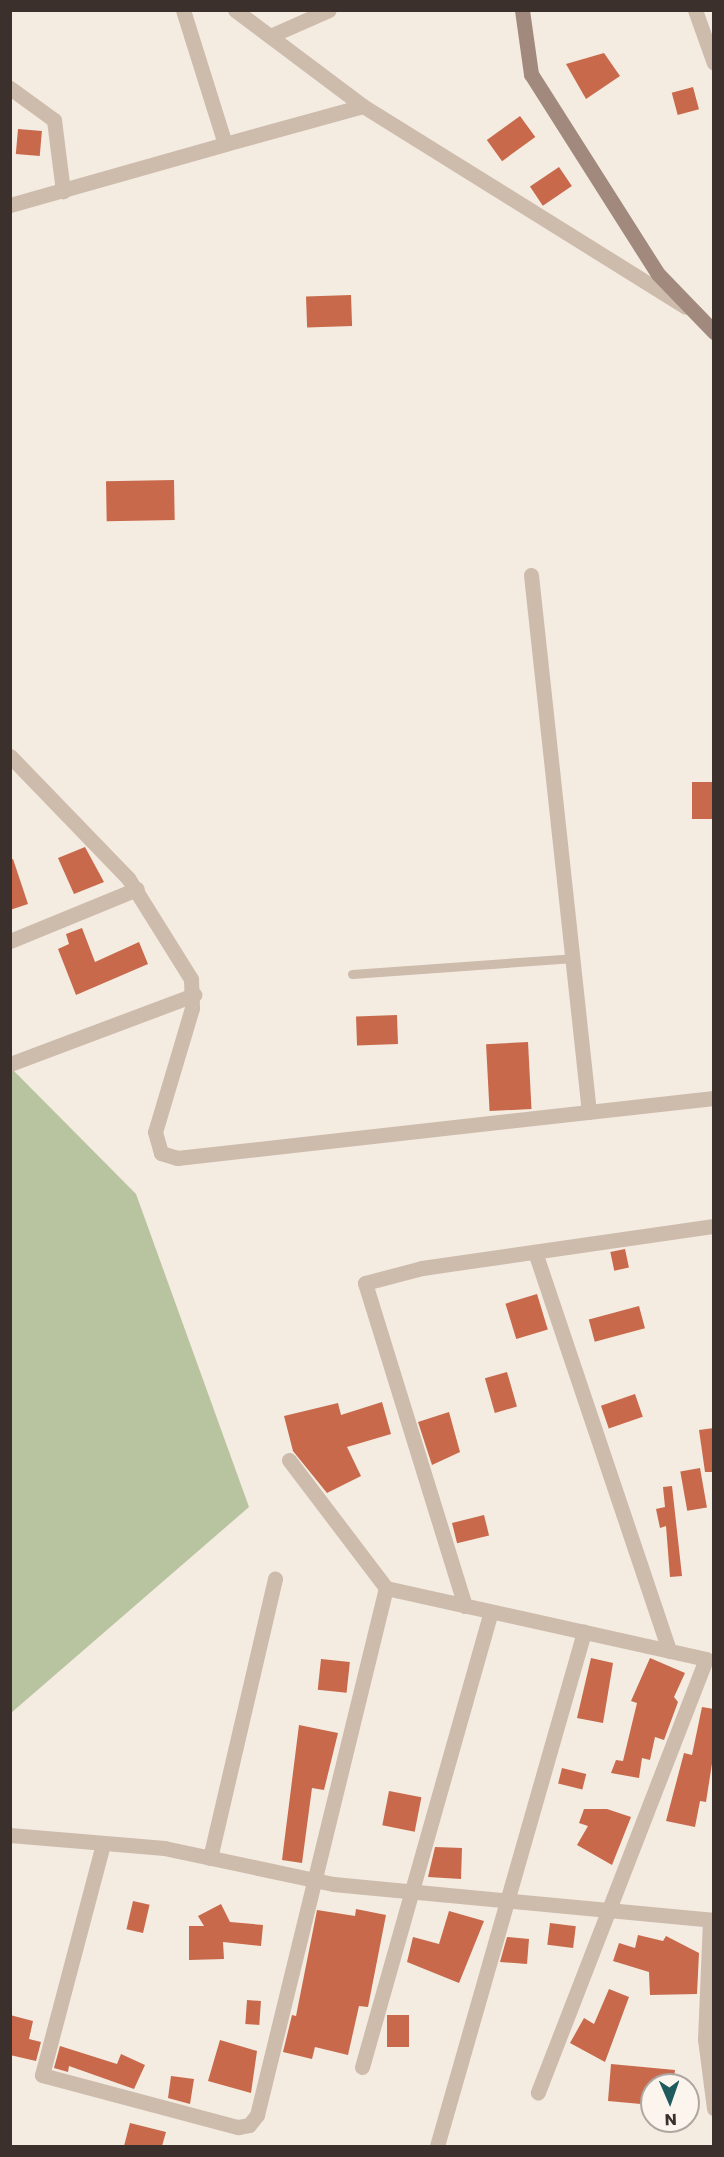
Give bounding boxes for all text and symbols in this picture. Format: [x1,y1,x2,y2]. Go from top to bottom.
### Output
north arrow [640,2073,700,2133]
text: N [664,2108,677,2131]

